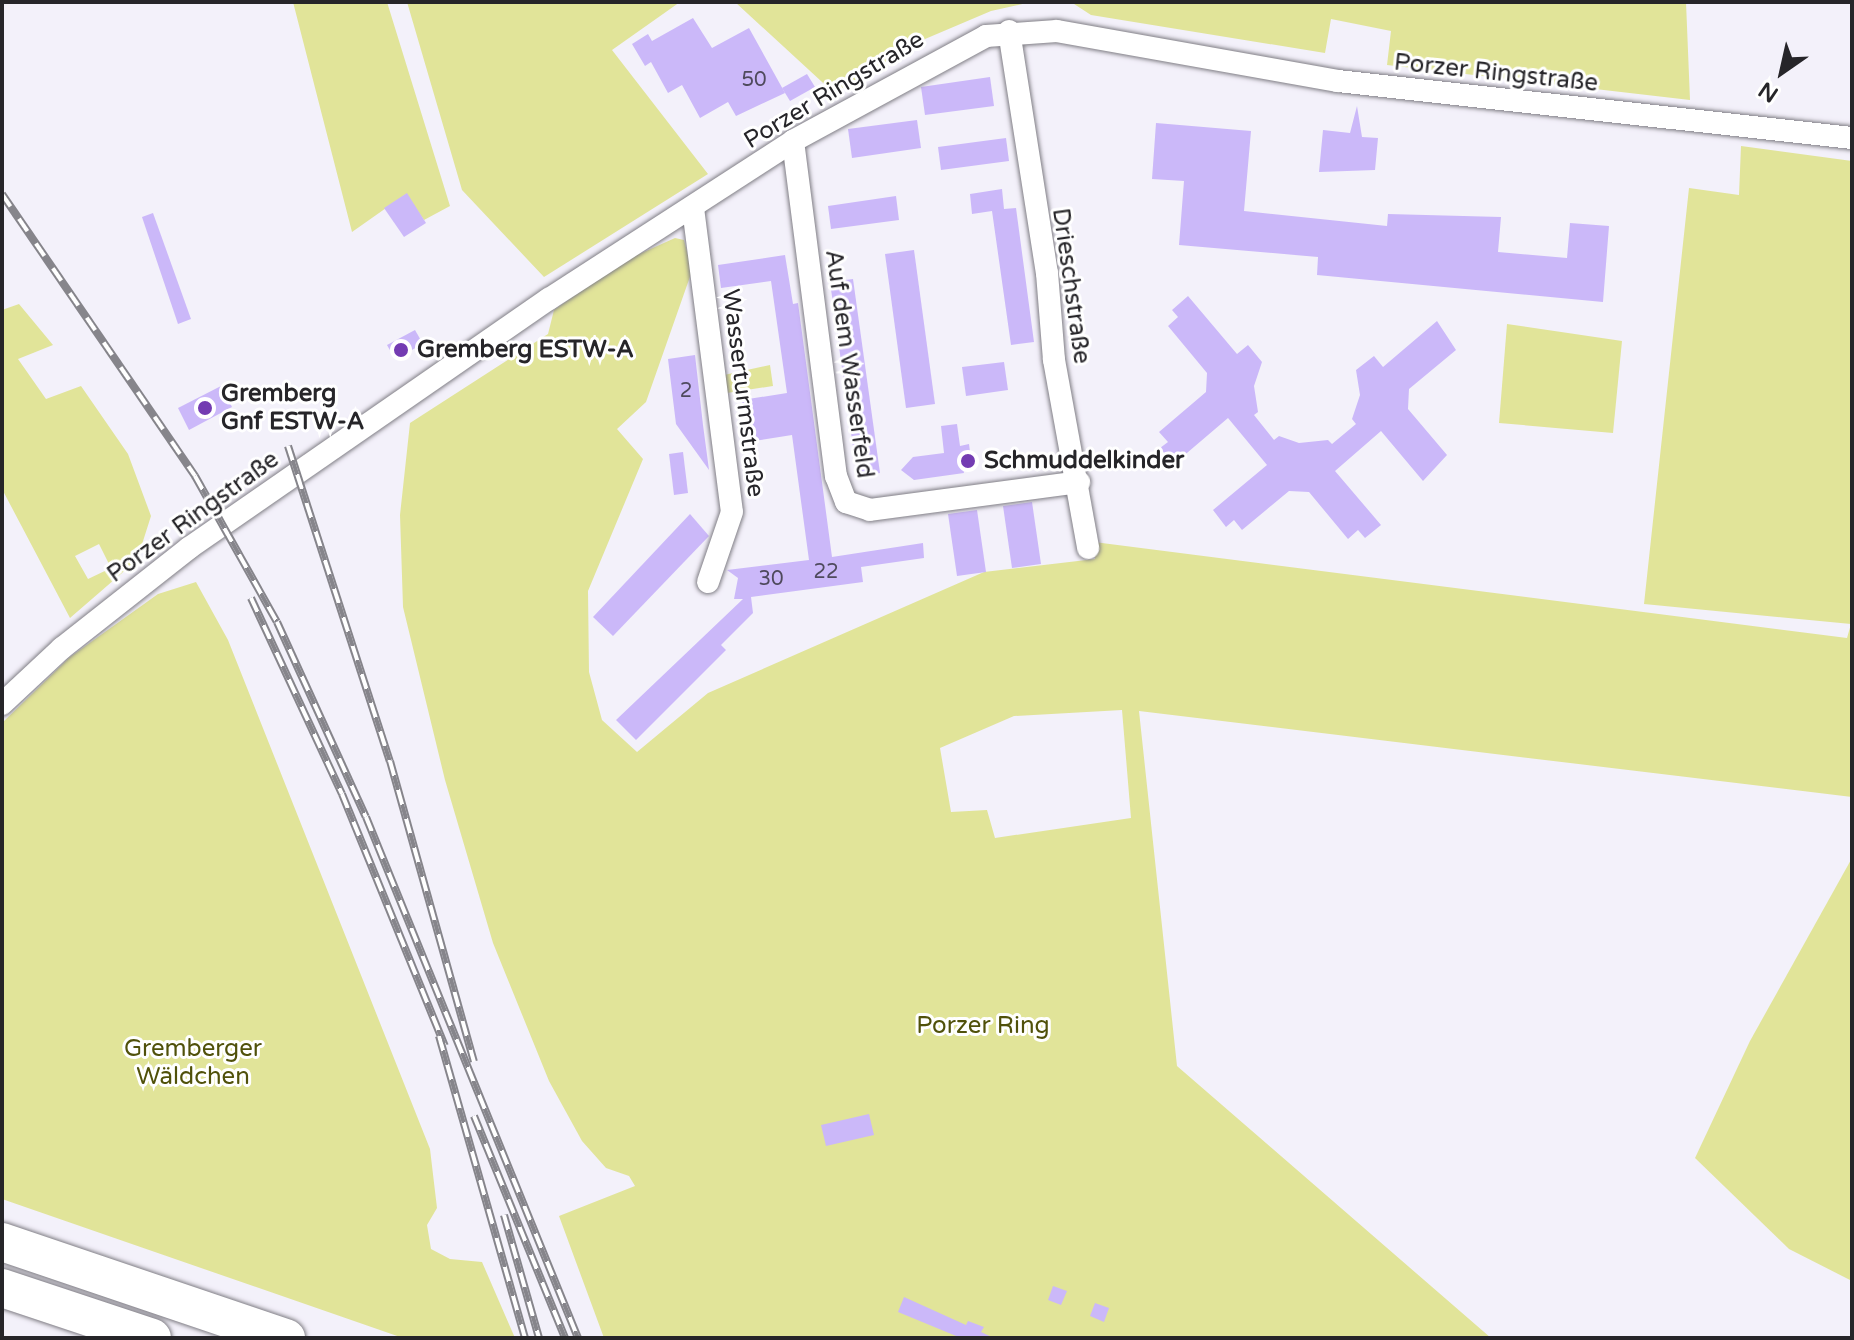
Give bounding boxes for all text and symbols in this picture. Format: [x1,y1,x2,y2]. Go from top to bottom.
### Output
street label: Porzer Ringstraße [739,25,929,155]
north arrow [1742,32,1822,112]
street label: Porzer Ringstraße [1393,48,1599,98]
house number: 50 [741,68,767,92]
text: N [1754,76,1783,108]
street label: Drieschstraße [1046,206,1096,366]
street label: Auf dem Wasserfeld [819,248,879,480]
street label: Wasserturmstraße [716,287,770,499]
place label: Gremberg ESTW-A [417,336,634,364]
marker: Gremberg ESTW-A [392,341,410,359]
house number: 2 [680,379,692,403]
place label: Gremberg Gnf ESTW-A [221,380,364,436]
marker: Gremberg Gnf ESTW-A [196,399,214,417]
street label: Porzer Ringstraße [102,445,284,589]
place label: Schmuddelkinder [984,447,1184,475]
marker: Schmuddelkinder [959,452,977,470]
house number: 22 [813,560,839,584]
house number: 30 [758,567,784,591]
park label: Porzer Ring [916,1012,1050,1040]
park label: Gremberger Wäldchen [124,1035,262,1091]

